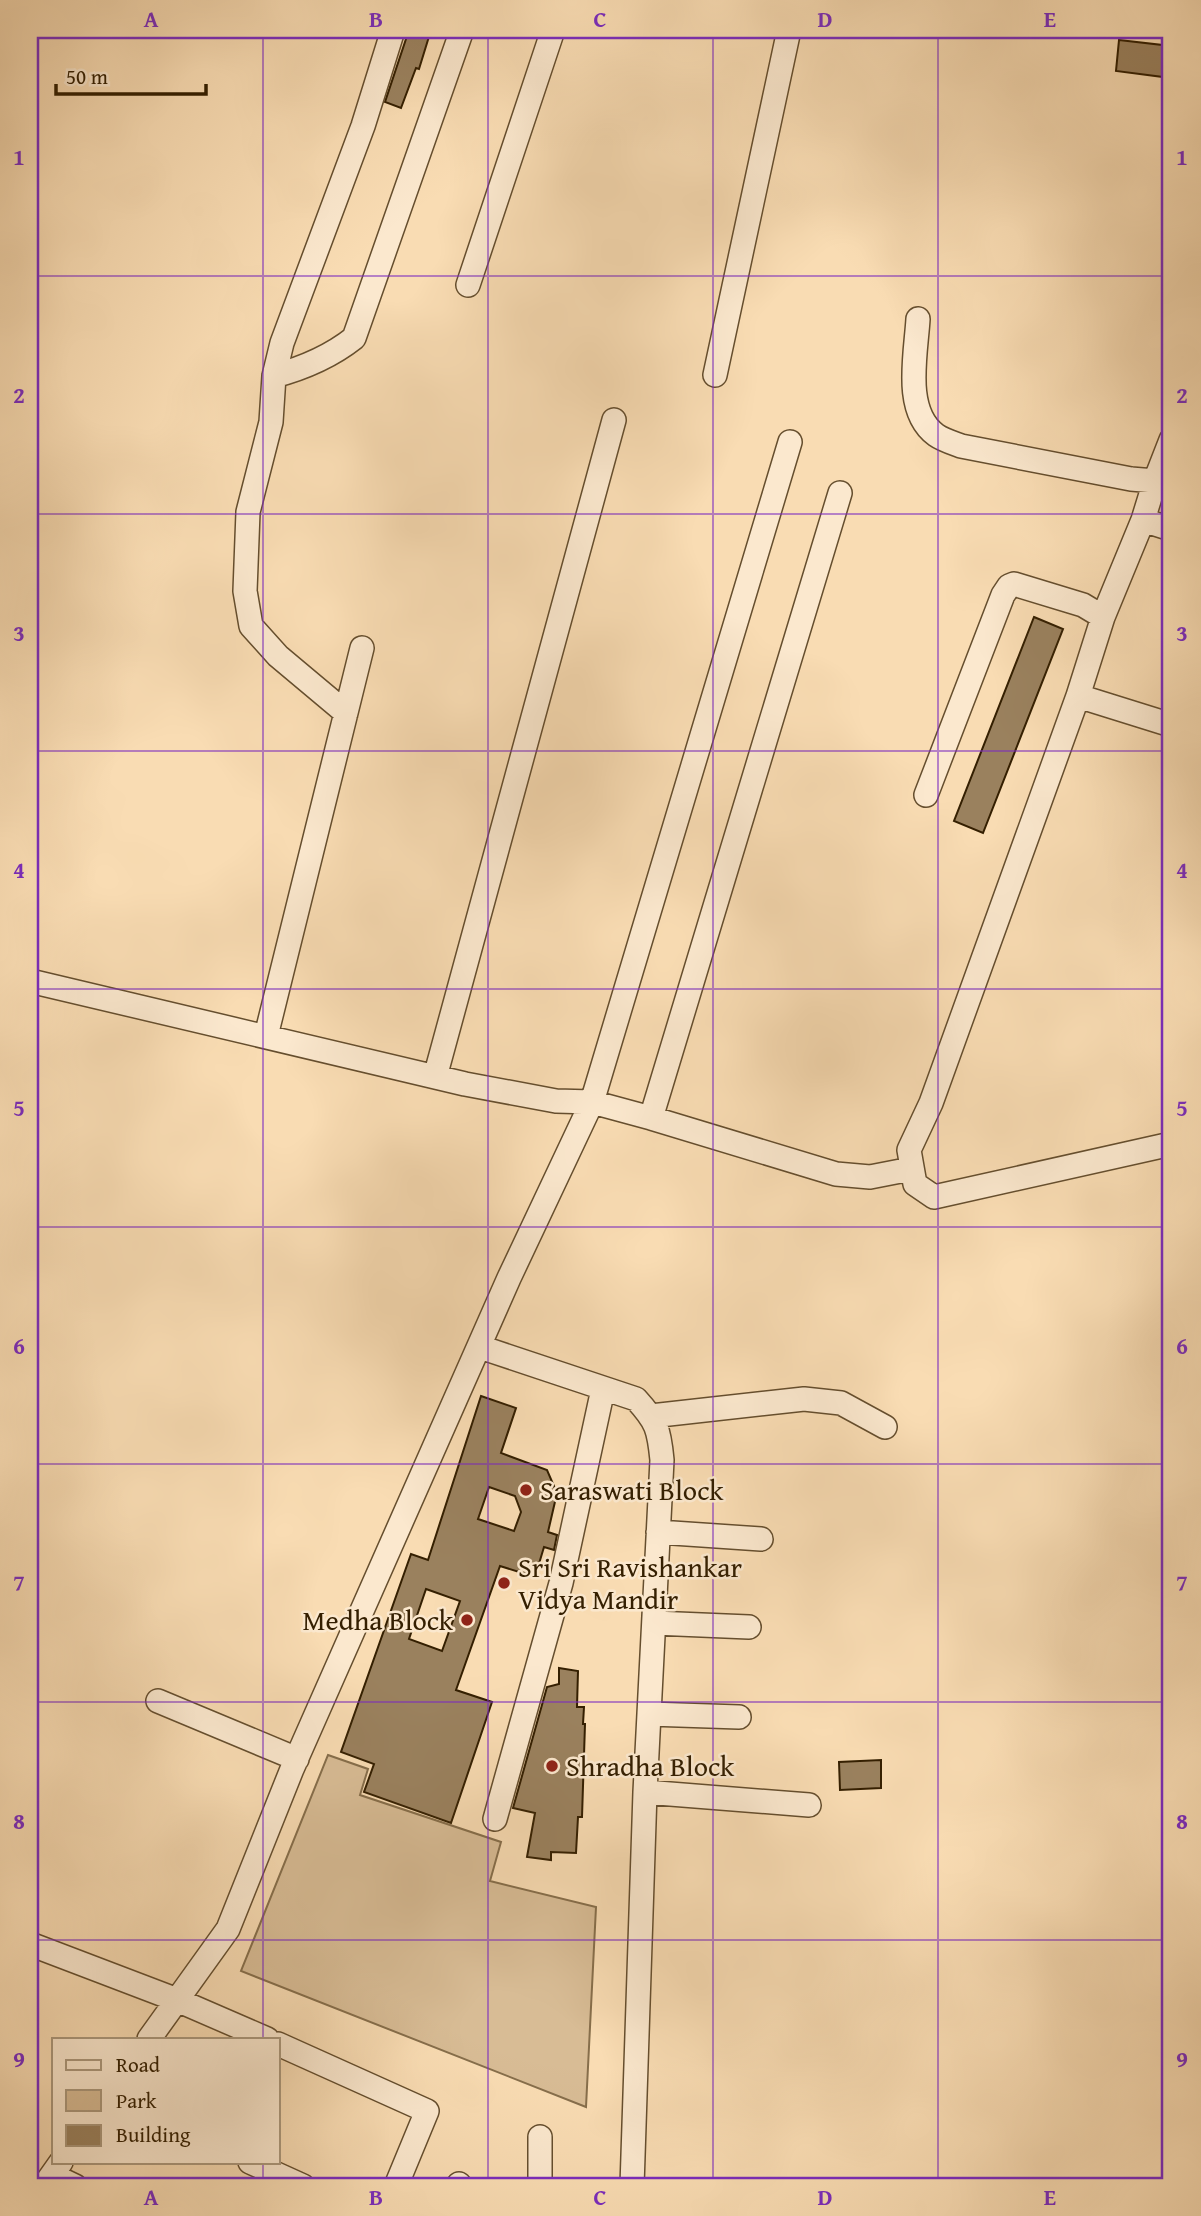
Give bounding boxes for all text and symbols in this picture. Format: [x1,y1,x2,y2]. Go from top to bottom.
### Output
text: A [144,2,159,35]
text: B [369,2,383,35]
text: C [593,2,607,35]
text: D [818,2,833,35]
text: E [1044,2,1056,35]
scale bar [56,52,206,96]
text: 50 m [66,61,108,92]
text: 1 [13,140,25,173]
text: 1 [1176,140,1188,173]
text: 2 [13,378,25,411]
text: 2 [1176,378,1188,411]
text: 3 [13,616,25,649]
text: 3 [1176,616,1188,649]
text: 4 [13,853,25,886]
text: 4 [1176,853,1188,886]
text: 5 [13,1091,25,1124]
text: 5 [1176,1091,1188,1124]
text: 6 [13,1329,25,1362]
text: 6 [1176,1329,1188,1362]
place label: Saraswati Block [540,1469,724,1510]
marker: Saraswati Block [518,1482,534,1498]
place label: Sri Sri Ravishankar Vidya Mandir [518,1546,742,1619]
text: 7 [13,1566,25,1599]
text: 7 [1176,1566,1188,1599]
marker: Sri Sri Ravishankar Vidya Mandir [496,1575,512,1591]
place label: Medha Block [303,1599,454,1640]
marker: Medha Block [459,1612,475,1628]
place label: Shradha Block [566,1745,735,1786]
marker: Shradha Block [544,1758,560,1774]
text: 8 [13,1804,25,1837]
text: 8 [1176,1804,1188,1837]
legend [52,2038,280,2164]
text: 9 [13,2042,25,2075]
text: 9 [1176,2042,1188,2075]
text: Road [116,2049,161,2080]
text: Park [116,2085,157,2116]
text: Building [116,2119,191,2150]
text: A [144,2180,159,2213]
text: B [369,2180,383,2213]
text: C [593,2180,607,2213]
text: D [818,2180,833,2213]
text: E [1044,2180,1056,2213]

